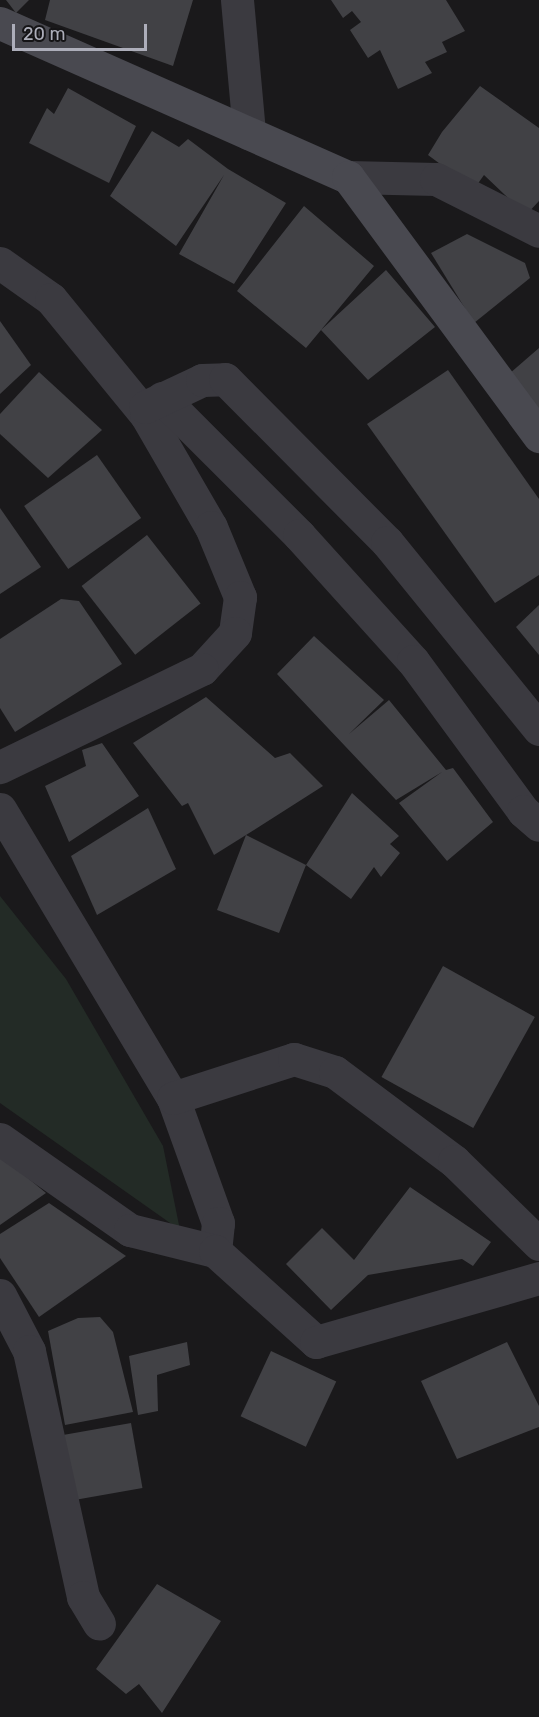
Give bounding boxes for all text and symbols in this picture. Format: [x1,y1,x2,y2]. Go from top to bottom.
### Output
scale bar [15,12,150,50]
text: 20 m [23,23,65,45]

